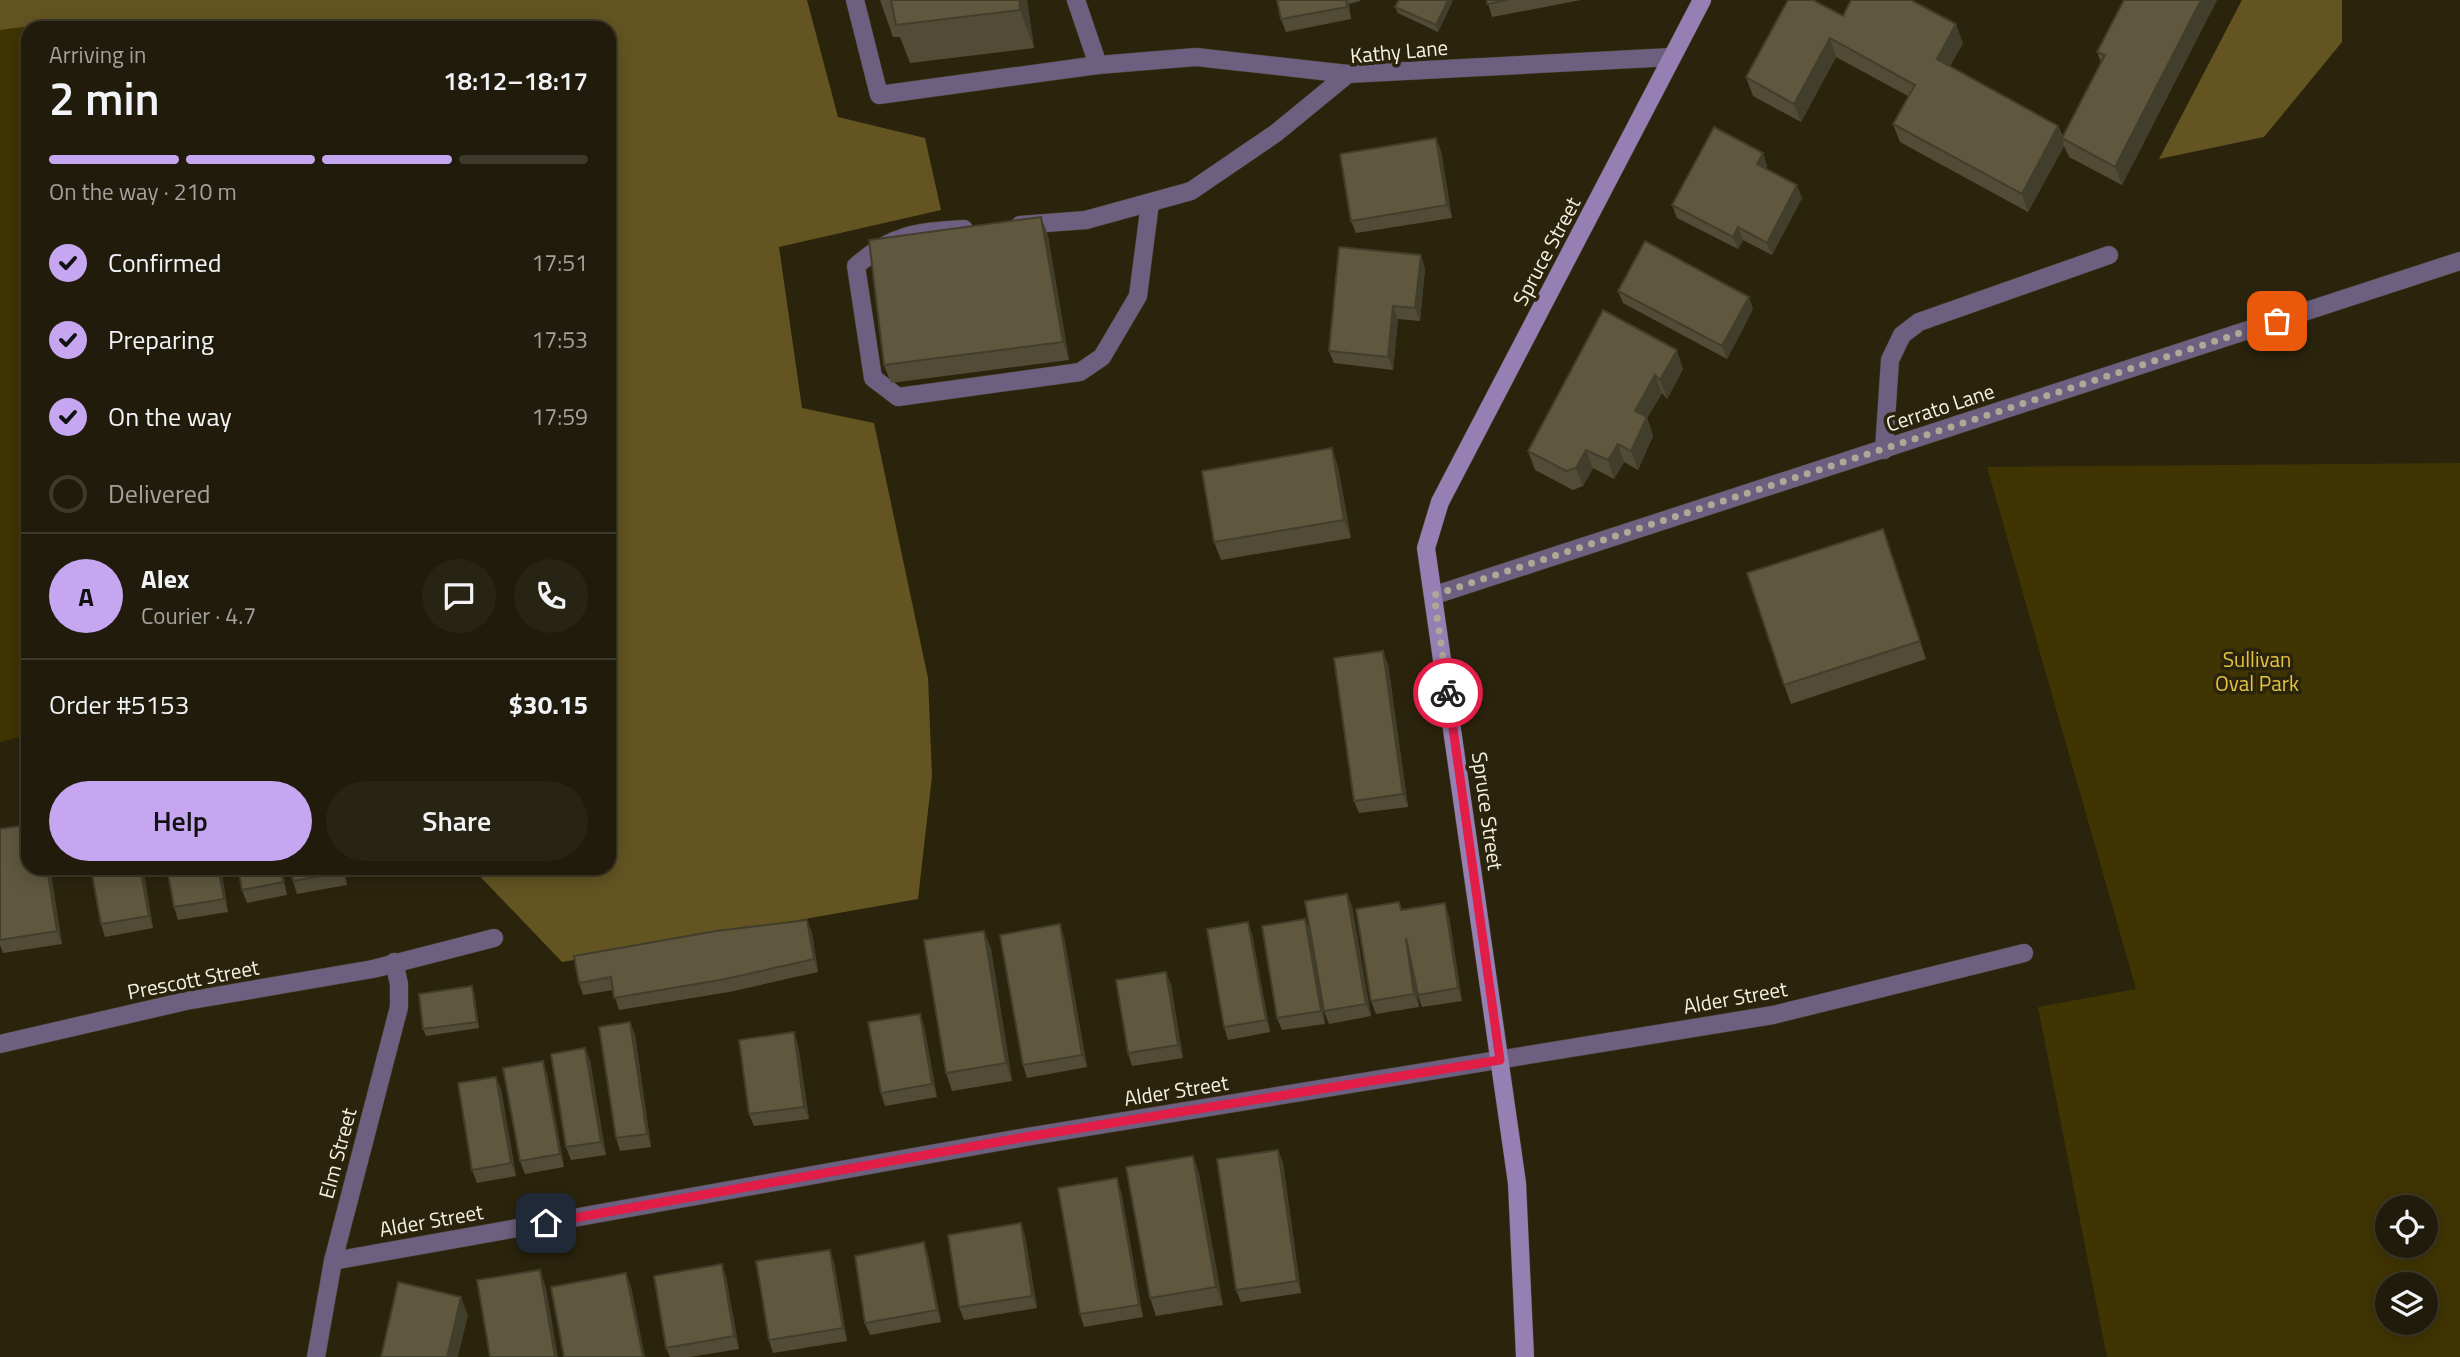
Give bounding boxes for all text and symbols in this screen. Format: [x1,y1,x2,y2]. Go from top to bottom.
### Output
street label: Kathy Lane [1349,31,1449,71]
text: Arriving in [49,37,146,72]
text: 18:12–18:17 [443,61,588,100]
text: 2 min [49,63,160,133]
text: On the way · 210 m [49,174,237,209]
street label: Spruce Street [1504,190,1588,311]
text: Confirmed [108,243,222,282]
icon: check [49,244,87,282]
text: 17:51 [531,245,588,280]
pin [2247,291,2307,351]
icon: bag [2258,302,2296,340]
text: Preparing [108,320,214,359]
icon: check [49,321,87,359]
text: 17:53 [531,322,588,357]
street label: Cerrato Lane [1882,374,1998,440]
text: On the way [108,397,232,436]
icon: check [49,398,87,436]
text: 17:59 [531,399,588,434]
text: Delivered [108,474,211,513]
text: Alex [141,559,189,598]
button: chat [422,559,496,633]
button: phone [514,559,588,633]
text: A [78,577,94,616]
text: Courier · 4.7 [141,598,256,633]
park label: Sullivan Oval Park [2215,643,2299,699]
courier [1413,658,1483,728]
icon: bike [1429,674,1467,712]
text: Order #5153 [49,685,189,724]
text: $30.15 [509,685,588,724]
street label: Spruce Street [1464,750,1512,873]
button: Help [49,781,312,861]
button: Share [326,781,588,861]
street label: Prescott Street [124,950,262,1007]
street label: Alder Street [1680,972,1790,1022]
street label: Alder Street [1122,1066,1231,1114]
street label: Elm Street [310,1103,365,1202]
pin [516,1193,576,1253]
street label: Alder Street [376,1195,486,1245]
map controls [2375,1195,2438,1335]
button: locate [2375,1195,2438,1258]
icon: home [527,1204,565,1242]
button: layers [2375,1272,2438,1335]

